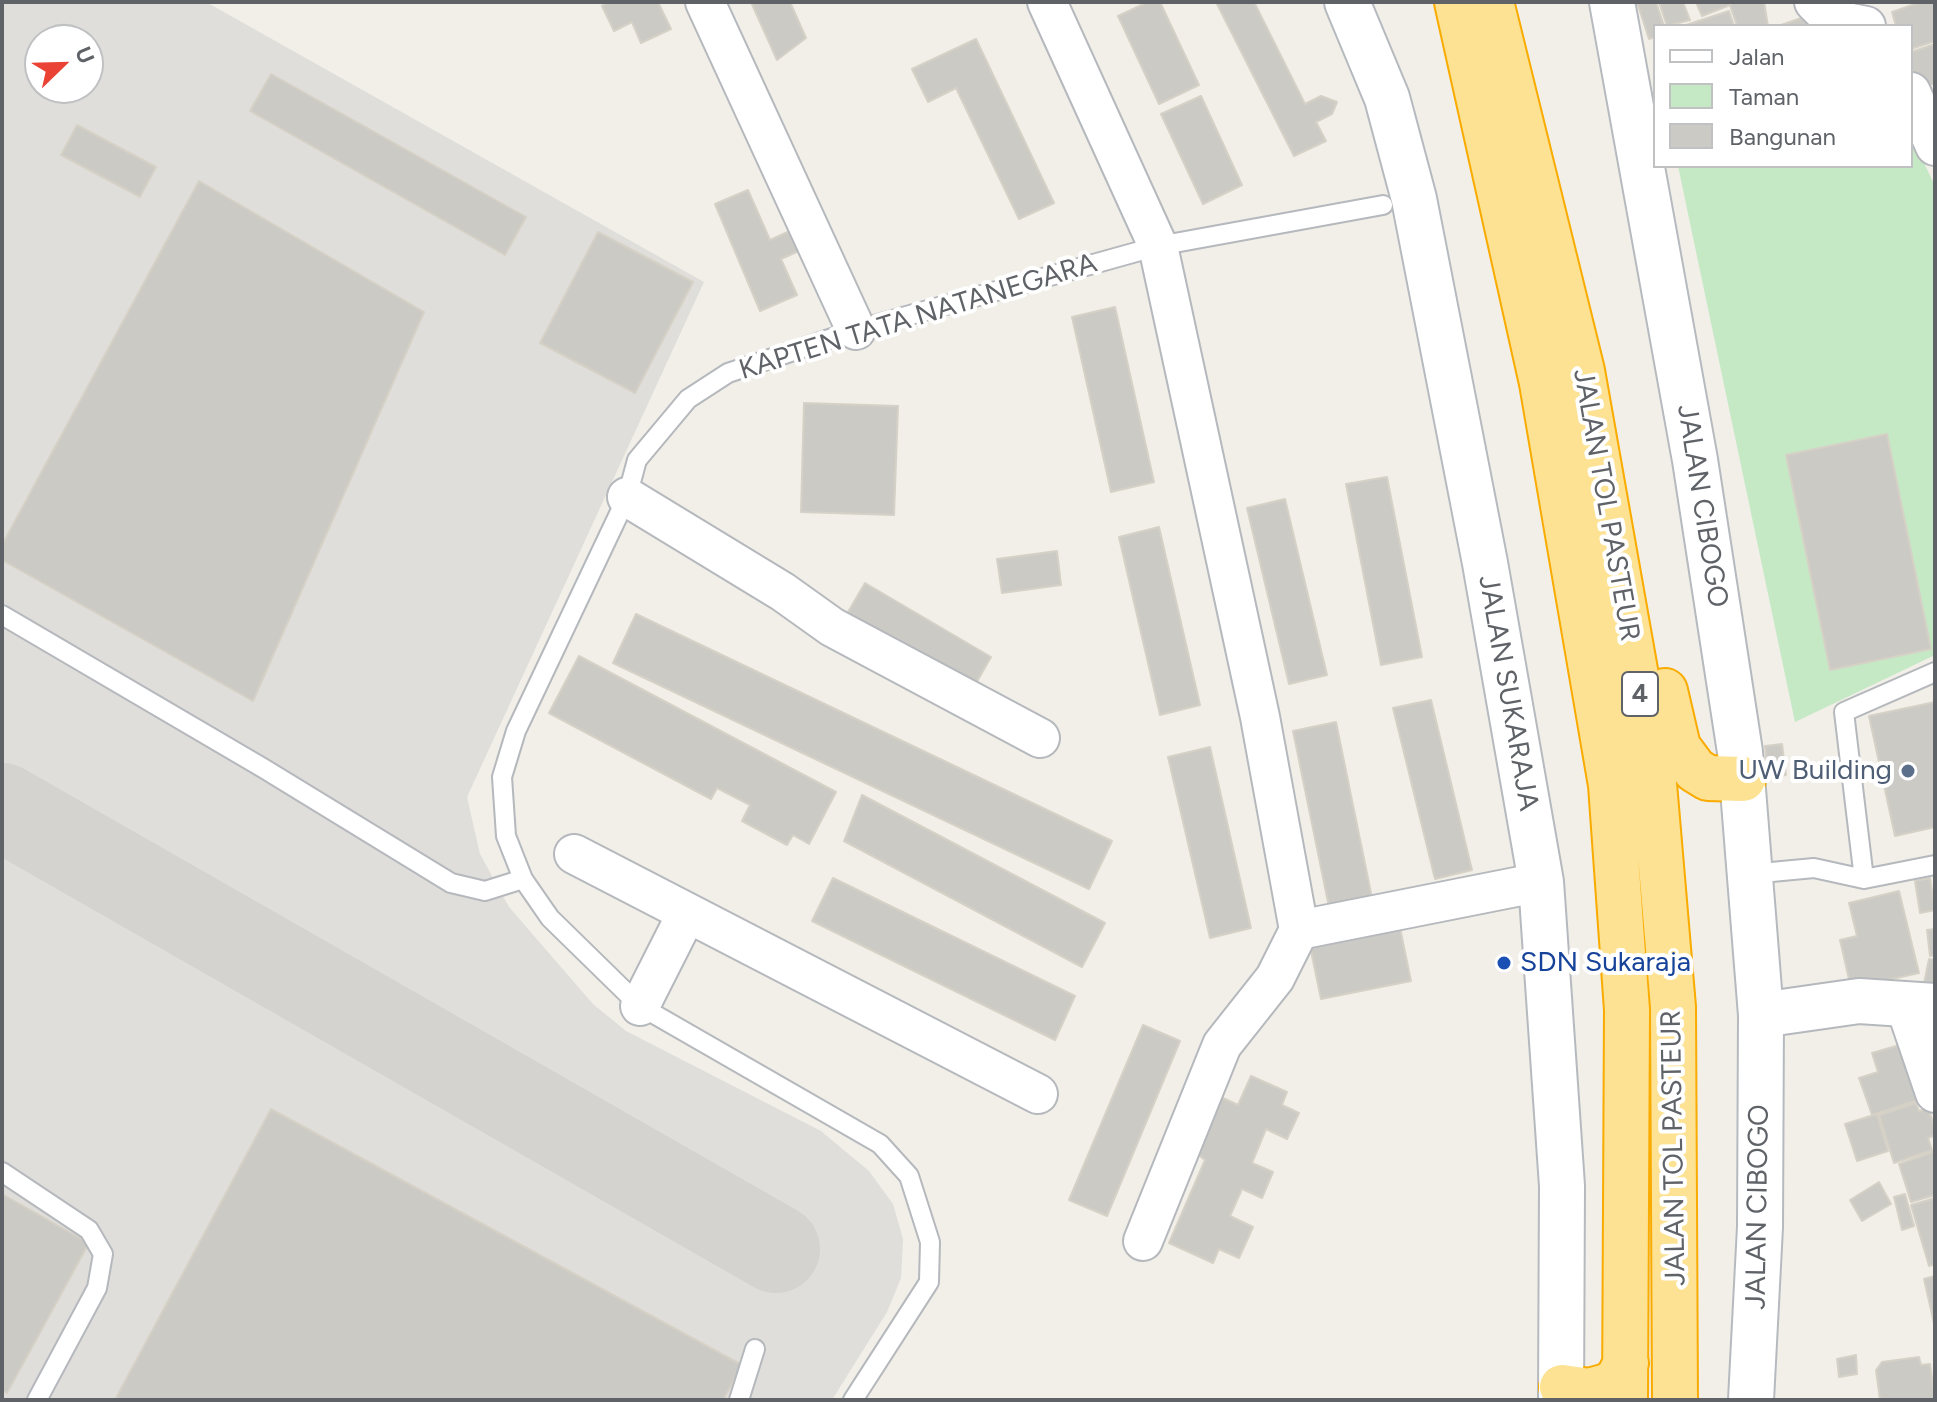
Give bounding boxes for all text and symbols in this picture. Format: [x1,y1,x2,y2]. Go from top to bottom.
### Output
north arrow [24,24,104,104]
legend [1653,24,1913,168]
text: Jalan [1729,42,1785,71]
text: U [69,43,100,68]
text: Taman [1729,82,1799,111]
text: Bangunan [1729,122,1836,151]
street label: KAPTEN TATA NATANEGARA [735,247,1101,387]
street label: JALAN TOL PASTEUR [1566,366,1646,644]
street label: JALAN CIBOGO [1669,402,1735,610]
street label: JALAN SUKARAJA [1471,573,1545,813]
road number: 4 [1622,672,1658,716]
place label: UW Building [1738,754,1892,788]
marker: UW Building [1899,762,1917,780]
place label: SDN Sukaraja [1520,946,1691,980]
marker: SDN Sukaraja [1495,954,1513,972]
street label: JALAN TOL PASTEUR [1655,1010,1693,1286]
street label: JALAN CIBOGO [1739,1104,1777,1310]

